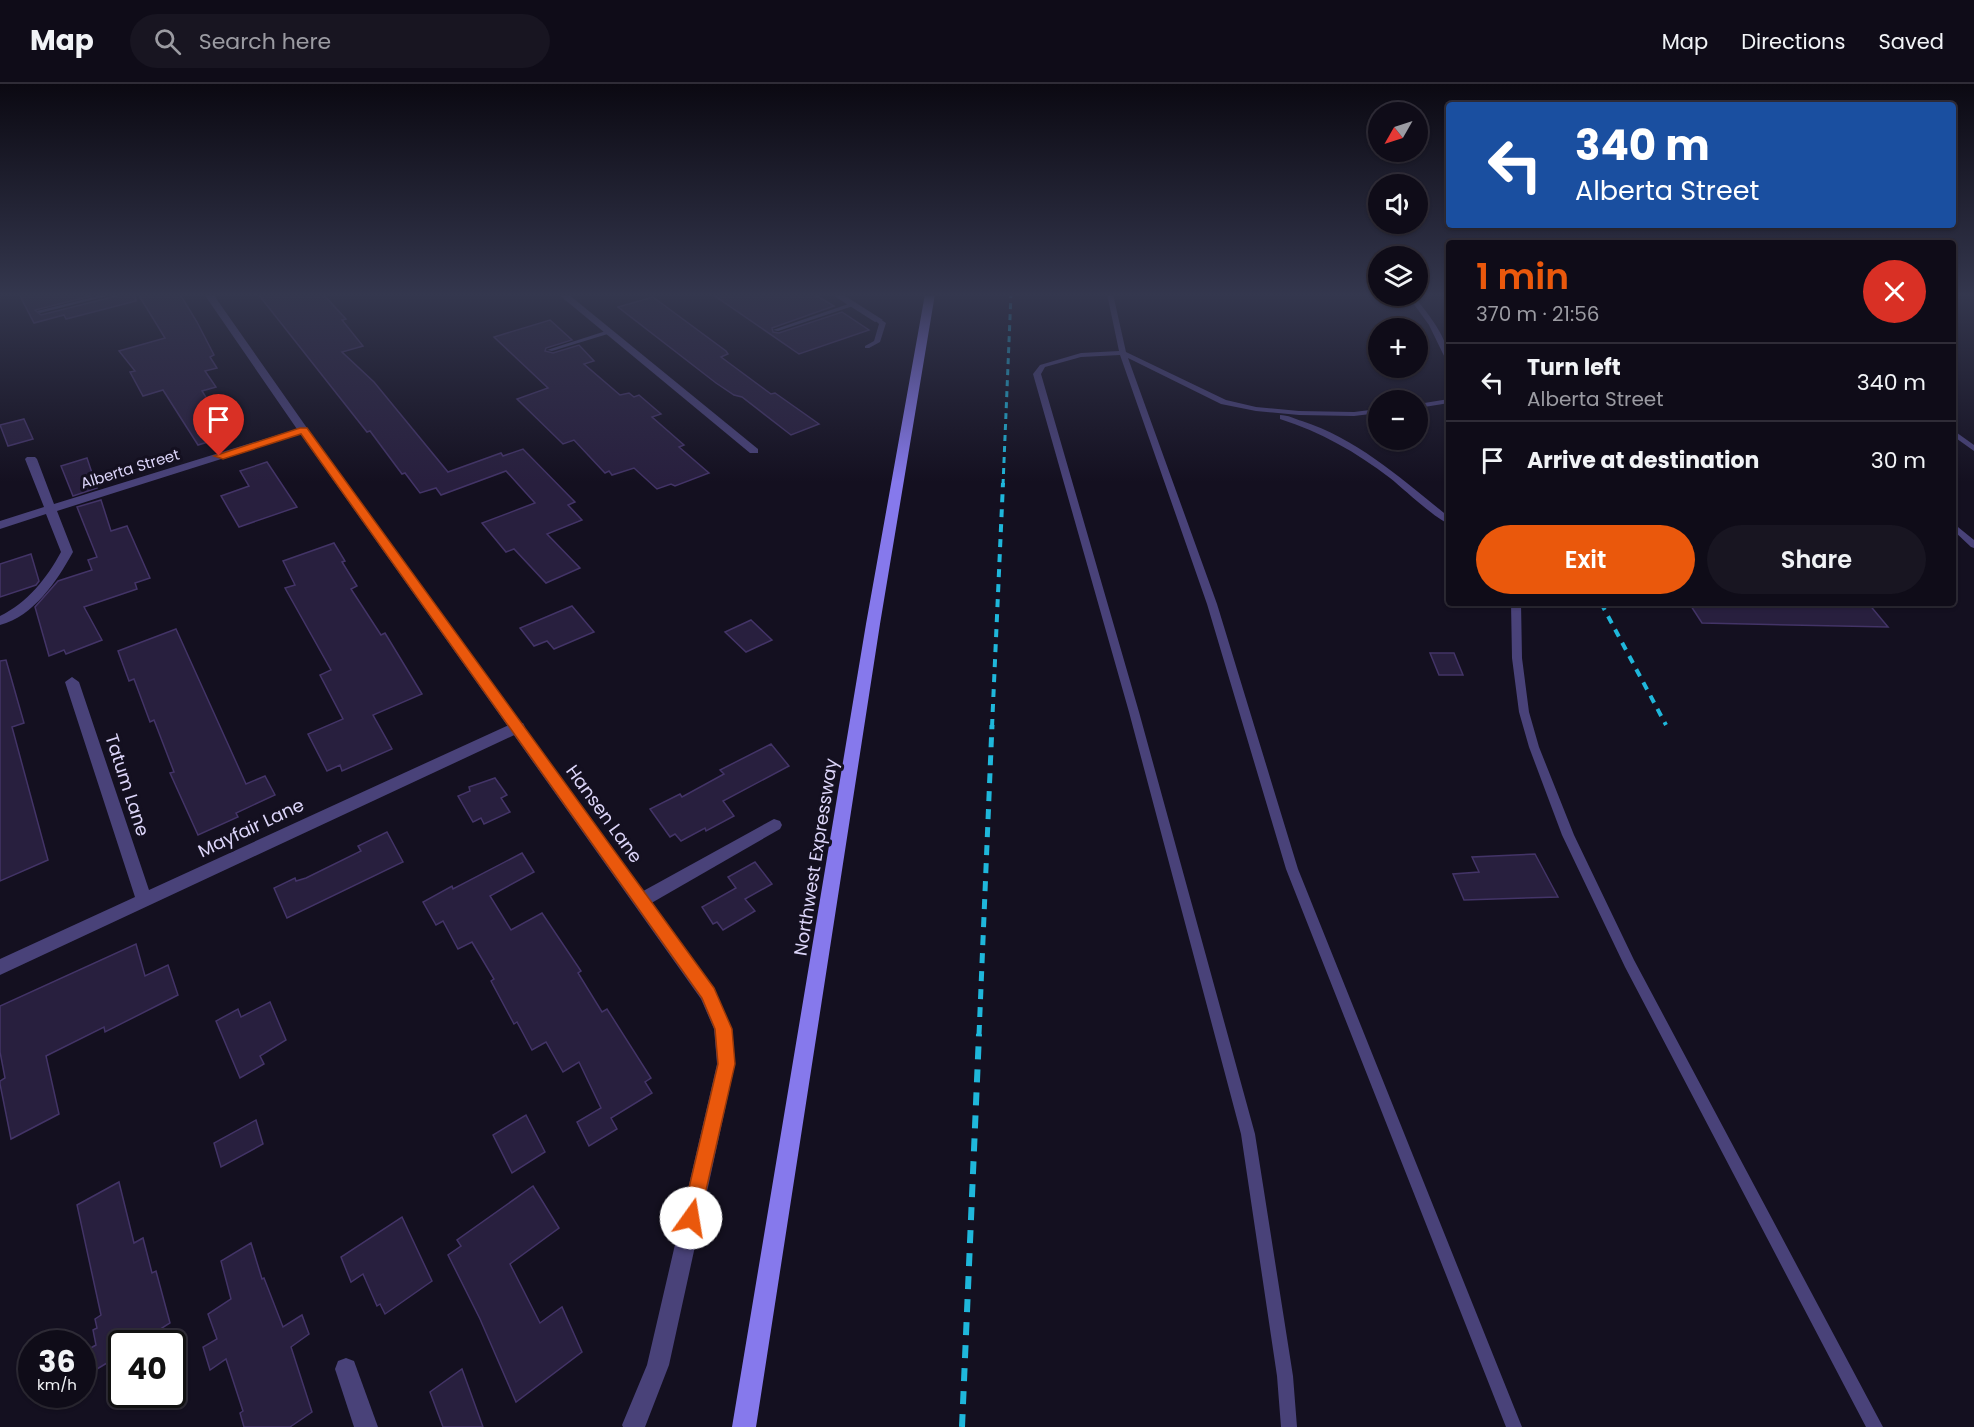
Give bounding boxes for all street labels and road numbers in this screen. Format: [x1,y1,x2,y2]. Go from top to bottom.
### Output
street label: Alberta Street [78,444,182,494]
street label: Tatum Lane [99,731,156,839]
street label: Northwest Expressway [788,756,843,957]
street label: Hansen Lane [560,760,649,868]
street label: Mayfair Lane [194,792,308,863]

